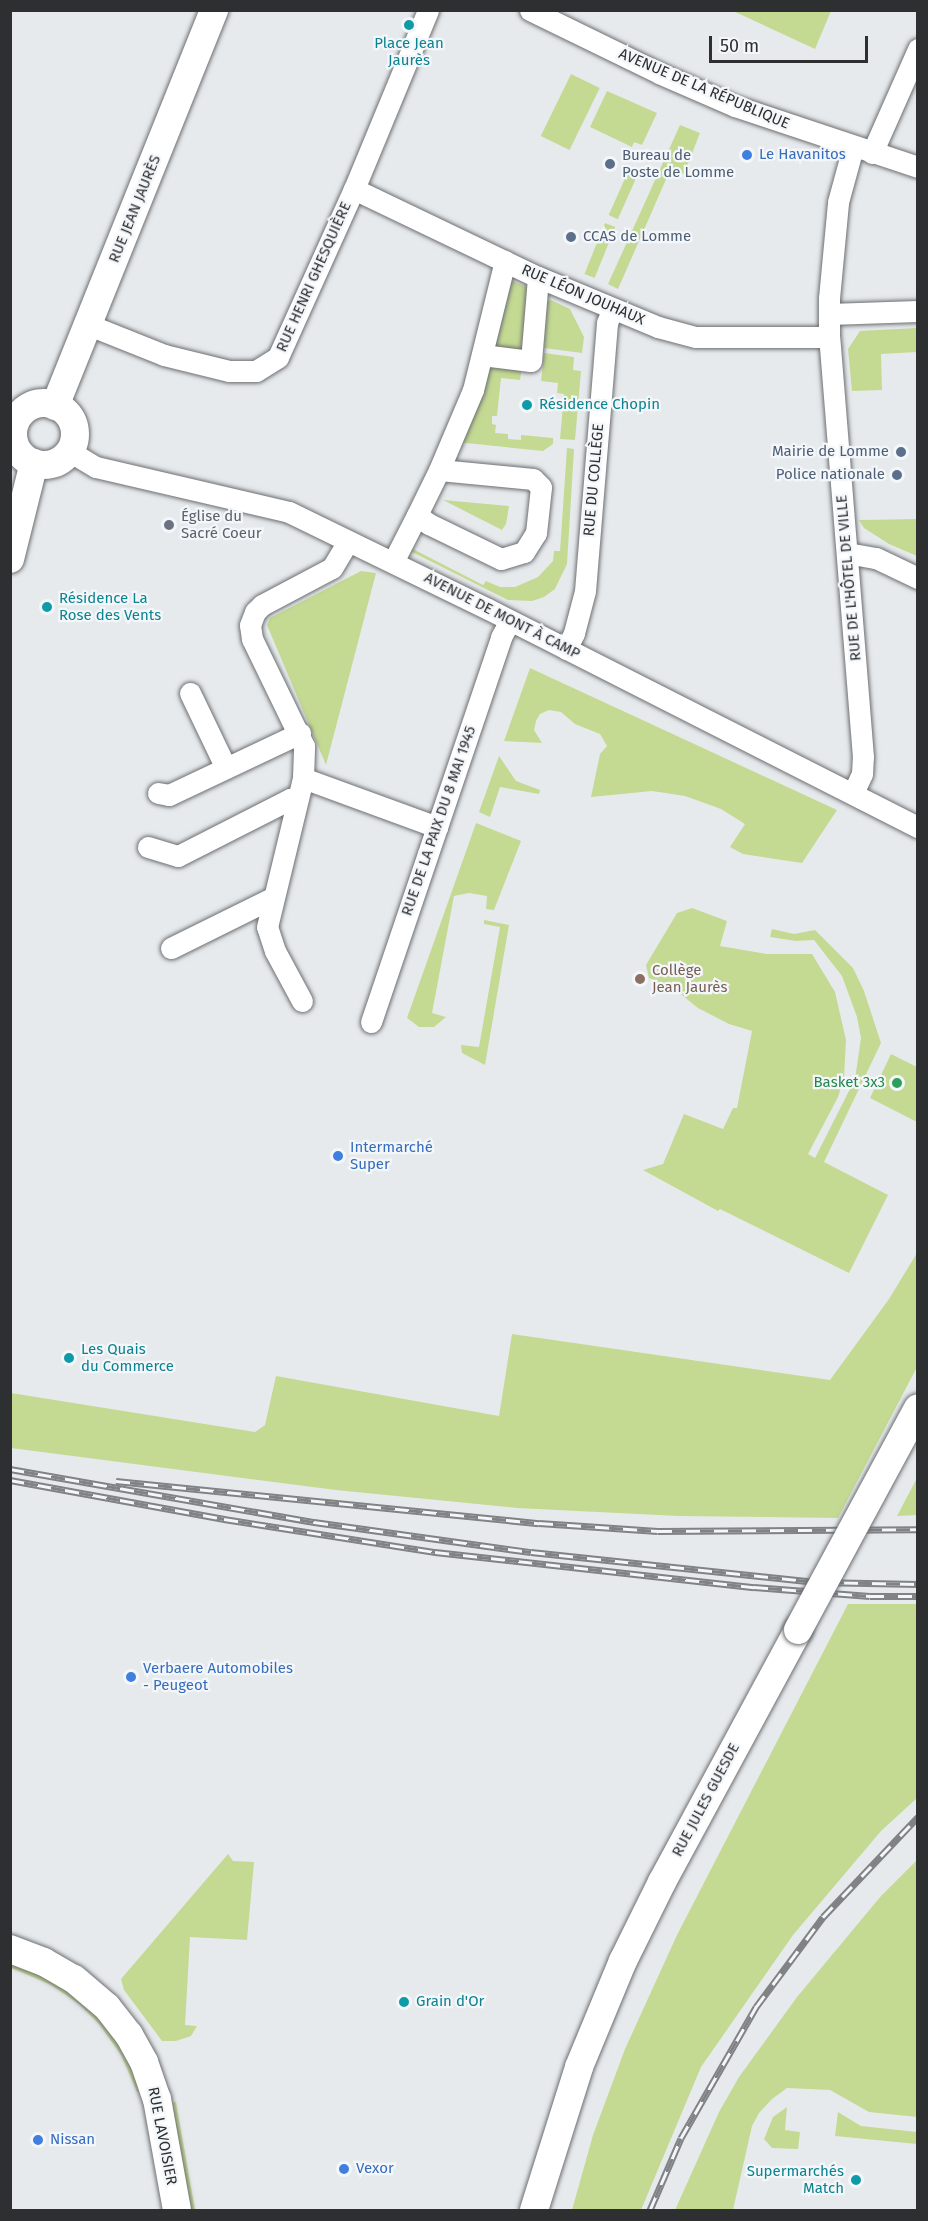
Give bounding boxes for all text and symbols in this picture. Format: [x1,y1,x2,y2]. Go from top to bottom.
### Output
marker: Place Jean Jaurès [402,18,416,32]
scale bar [712,24,871,62]
place label: Place Jean Jaurès [374,34,444,69]
text: 50 m [720,35,759,57]
street label: AVENUE DE LA RÉPUBLIQUE [616,45,792,133]
place label: Bureau de Poste de Lomme [622,146,734,181]
place label: Le Havanitos [759,146,846,164]
marker: Le Havanitos [740,148,754,162]
street label: RUE JEAN JAURÈS [105,153,165,265]
marker: Bureau de Poste de Lomme [603,157,617,171]
street label: RUE HENRI GHESQUIÈRE [273,199,355,355]
place label: CCAS de Lomme [583,228,691,246]
marker: CCAS de Lomme [564,230,578,244]
street label: RUE LÉON JOUHAUX [519,261,647,329]
place label: Résidence Chopin [539,396,660,414]
marker: Résidence Chopin [520,398,534,412]
street label: RUE DU COLLÈGE [580,423,608,537]
place label: Mairie de Lomme [772,443,889,461]
marker: Mairie de Lomme [894,445,908,459]
place label: Police nationale [776,466,885,484]
marker: Police nationale [890,468,904,482]
street label: RUE DE L'HÔTEL DE VILLE [833,494,865,662]
place label: Église du Sacré Coeur [181,507,262,542]
marker: Église du Sacré Coeur [162,518,176,532]
street label: AVENUE DE MONT À CAMP [421,569,583,663]
place label: Résidence La Rose des Vents [59,589,161,624]
marker: Résidence La Rose des Vents [40,600,54,614]
street label: RUE DE LA PAIX DU 8 MAI 1945 [398,724,480,918]
place label: Collège Jean Jaurès [652,961,728,996]
marker: Collège Jean Jaurès [633,972,647,986]
place label: Basket 3x3 [814,1074,885,1092]
marker: Basket 3x3 [890,1076,904,1090]
place label: Intermarché Super [350,1138,433,1173]
marker: Intermarché Super [331,1149,345,1163]
place label: Les Quais du Commerce [81,1340,174,1375]
marker: Les Quais du Commerce [62,1351,76,1365]
place label: Verbaere Automobiles - Peugeot [143,1659,293,1694]
marker: Verbaere Automobiles - Peugeot [124,1670,138,1684]
street label: RUE JULES GUESDE [668,1740,744,1860]
place label: Grain d'Or [416,1993,484,2011]
marker: Grain d'Or [397,1995,411,2009]
street label: RUE LAVOISIER [144,2085,180,2187]
place label: Nissan [50,2131,95,2149]
marker: Nissan [31,2133,45,2147]
place label: Vexor [356,2160,394,2178]
marker: Vexor [337,2162,351,2176]
place label: Supermarchés Match [747,2162,844,2197]
marker: Supermarchés Match [849,2173,863,2187]

